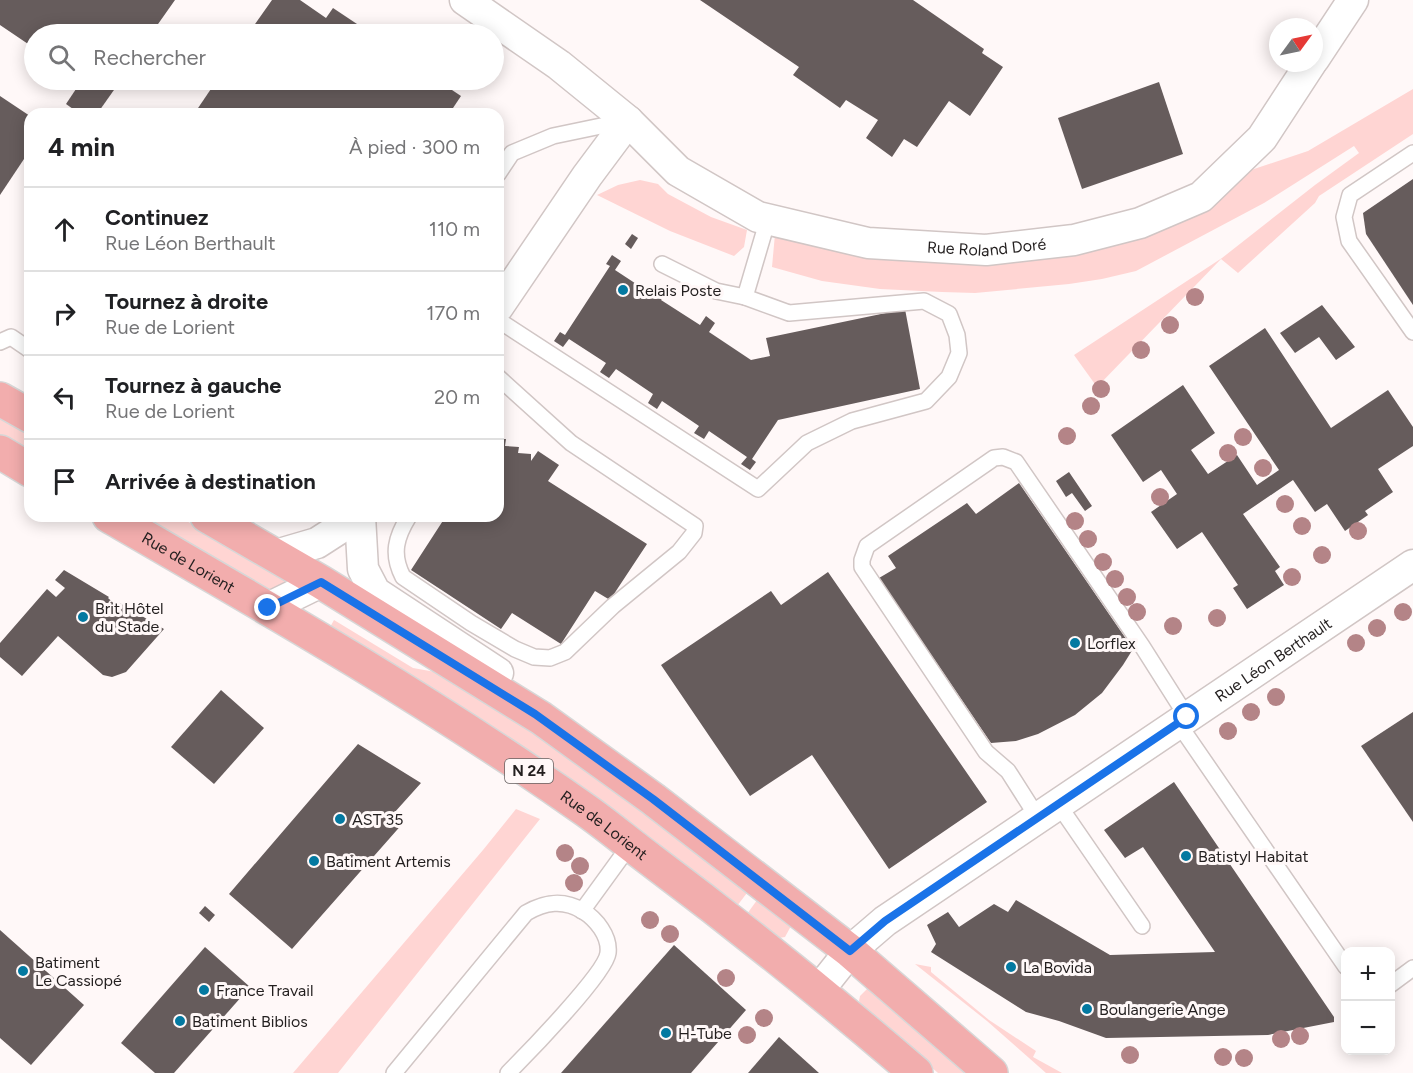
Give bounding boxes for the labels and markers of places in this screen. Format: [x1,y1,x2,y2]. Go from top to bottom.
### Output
place label: Relais Poste [635,281,721,300]
marker: Relais Poste [616,283,630,297]
place label: Brit Hôtel du Stade [95,599,163,636]
marker: Brit Hôtel du Stade [76,610,90,624]
place label: Lorflex [1087,634,1136,653]
marker: Lorflex [1068,636,1082,650]
place label: AST 35 [352,810,403,829]
marker: AST 35 [333,812,347,826]
place label: Batistyl Habitat [1198,847,1309,866]
marker: Batistyl Habitat [1179,849,1193,863]
place label: Batiment Artemis [326,852,451,871]
marker: Batiment Artemis [307,854,321,868]
place label: Batiment Le Cassiopé [35,953,122,990]
place label: La Bovida [1023,958,1092,977]
marker: La Bovida [1004,960,1018,974]
marker: Batiment Le Cassiopé [16,964,30,978]
place label: France Travail [216,981,313,1000]
marker: France Travail [197,983,211,997]
place label: Boulangerie Ange [1099,1000,1226,1019]
marker: Boulangerie Ange [1080,1002,1094,1016]
place label: Batiment Biblios [192,1012,308,1031]
marker: Batiment Biblios [173,1014,187,1028]
place label: H-Tube [678,1024,732,1043]
marker: H-Tube [659,1026,673,1040]

